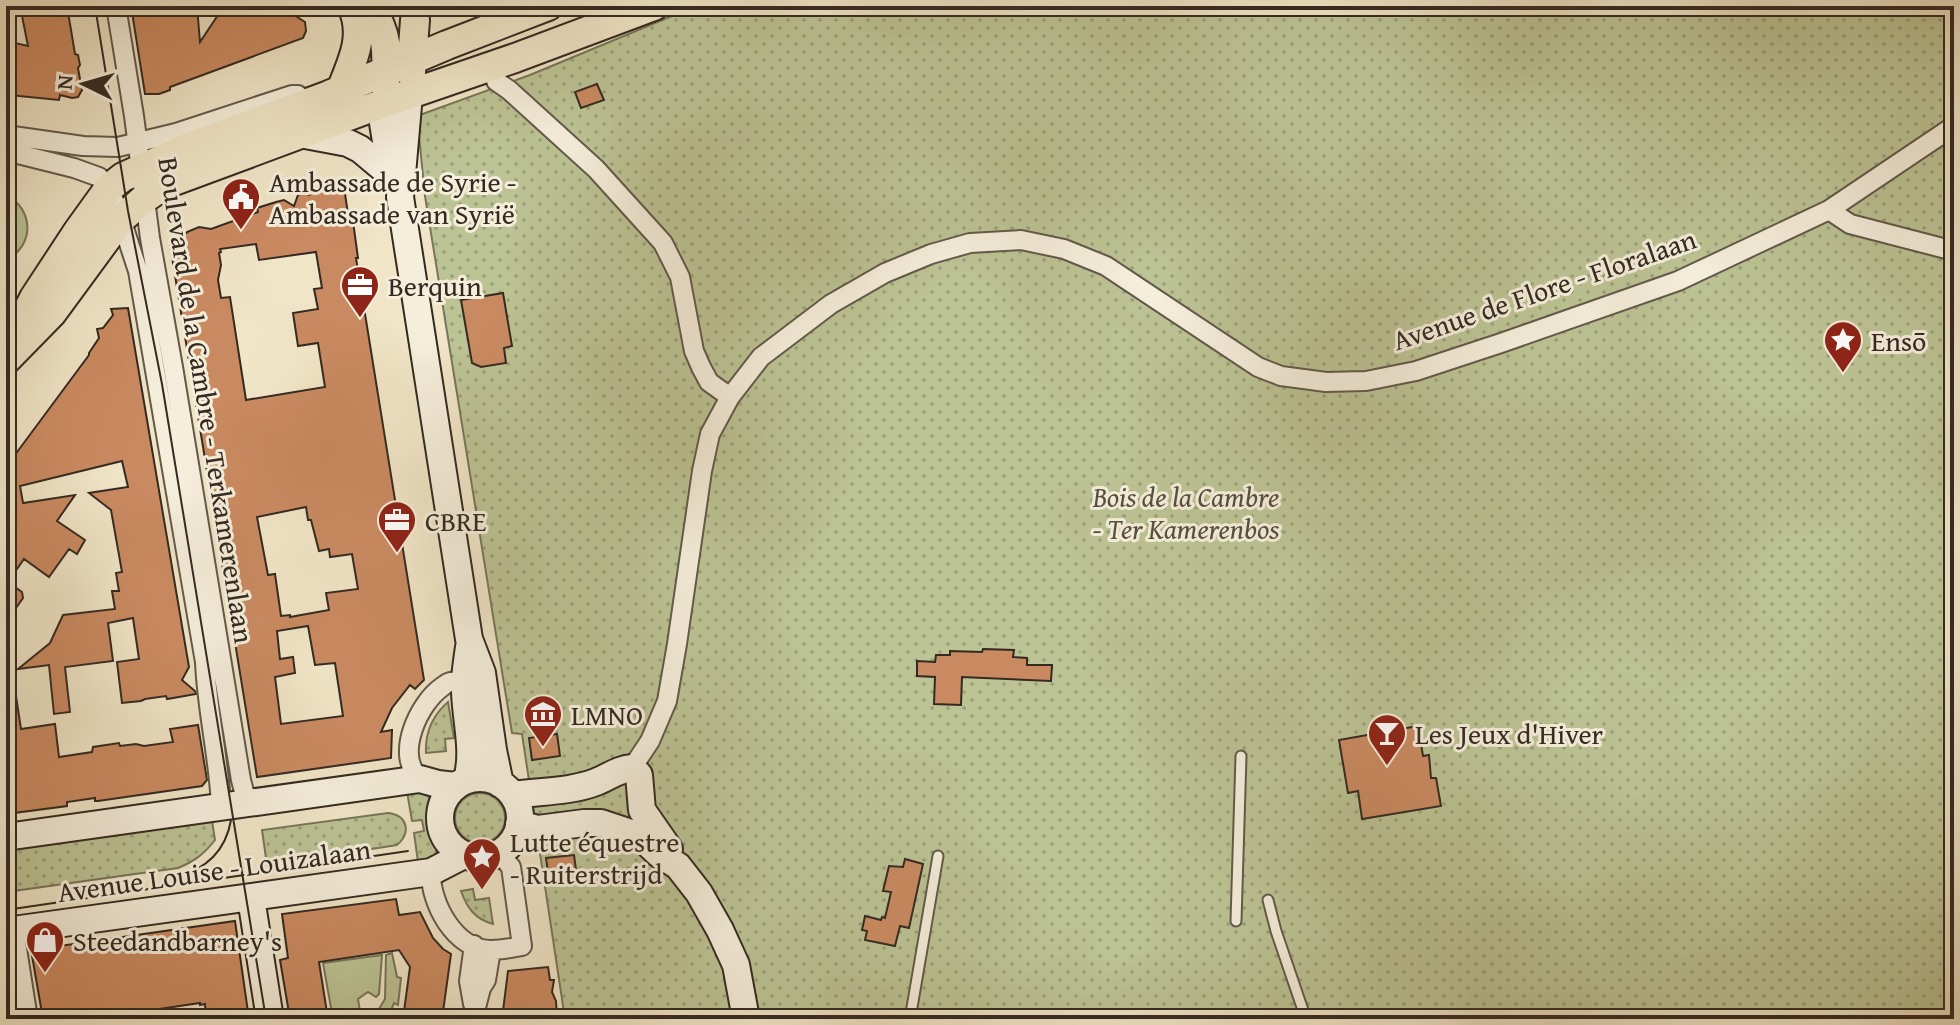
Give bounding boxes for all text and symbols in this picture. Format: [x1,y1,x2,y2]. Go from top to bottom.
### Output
north arrow [44,44,124,124]
text: N [47,73,81,91]
street label: Boulevard de la Cambre - Terkamerenlaan [148,154,266,646]
place label: Ambassade de Syrie - Ambassade van Syrië [269,161,516,234]
public building icon: Ambassade de Syrie - Ambassade van Syrië [220,176,262,231]
street label: Avenue de Flore - Floralaan [1387,218,1702,360]
office icon: Berquin [339,264,381,319]
place label: Berquin [388,265,482,306]
place icon: Ensō [1822,319,1864,374]
place label: Ensō [1871,320,1926,361]
park label: Bois de la Cambre - Ter Kamerenbos [1092,476,1279,549]
office icon: CBRE [376,499,418,554]
place label: CBRE [425,500,486,541]
museum icon: LMNO [522,693,564,748]
place label: LMNO [571,694,643,735]
bar icon: Les Jeux d'Hiver [1366,712,1408,767]
place label: Les Jeux d'Hiver [1415,713,1604,754]
place label: Lutte équestre - Ruiterstrijd [510,821,679,894]
street label: Avenue Louise - Louizalaan [55,828,373,912]
place icon: Lutte équestre - Ruiterstrijd [461,836,503,891]
shop icon: Steedandbarney's [24,919,66,974]
place label: Steedandbarney's [73,920,282,961]

